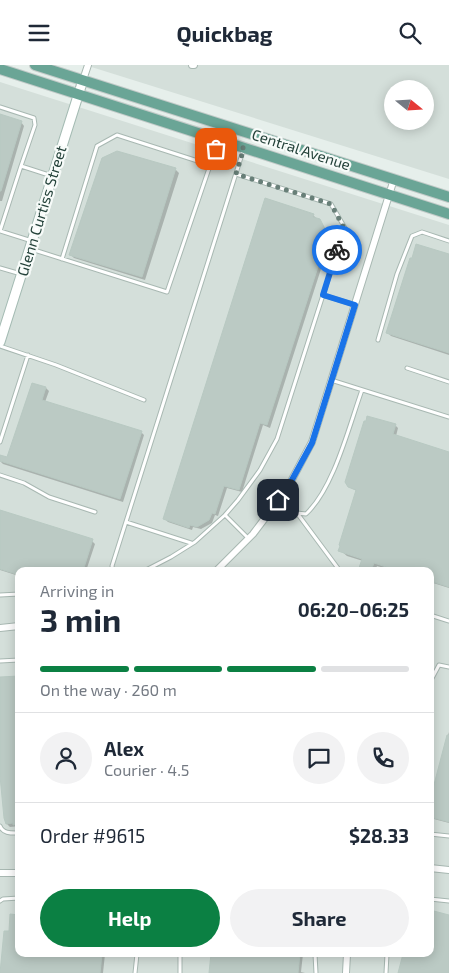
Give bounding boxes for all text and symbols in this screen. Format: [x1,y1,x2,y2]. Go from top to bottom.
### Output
icon: menu [25,19,53,47]
icon: search [396,19,424,47]
text: Quickbag [176,20,273,46]
north arrow [384,80,434,130]
map controls [384,80,434,130]
street label: Central Avenue [250,125,353,173]
pin [195,128,237,170]
icon: bag [202,135,230,163]
street label: Glenn Curtiss Street [13,143,70,278]
courier [312,225,362,275]
icon: bike [323,236,351,264]
pin [257,479,299,521]
icon: home [264,486,292,514]
text: Arriving in [40,581,114,600]
text: 06:20–06:25 [298,598,409,621]
text: 3 min [40,600,121,638]
text: On the way · 260 m [40,680,177,699]
button: person [40,732,92,784]
button: chat [293,732,345,784]
button: phone [357,732,409,784]
text: Alex [104,737,144,760]
text: Courier · 4.5 [104,760,189,779]
text: Order #9615 [40,824,145,847]
text: $28.33 [349,824,409,847]
button: Help [40,889,220,947]
button: Share [230,889,409,947]

